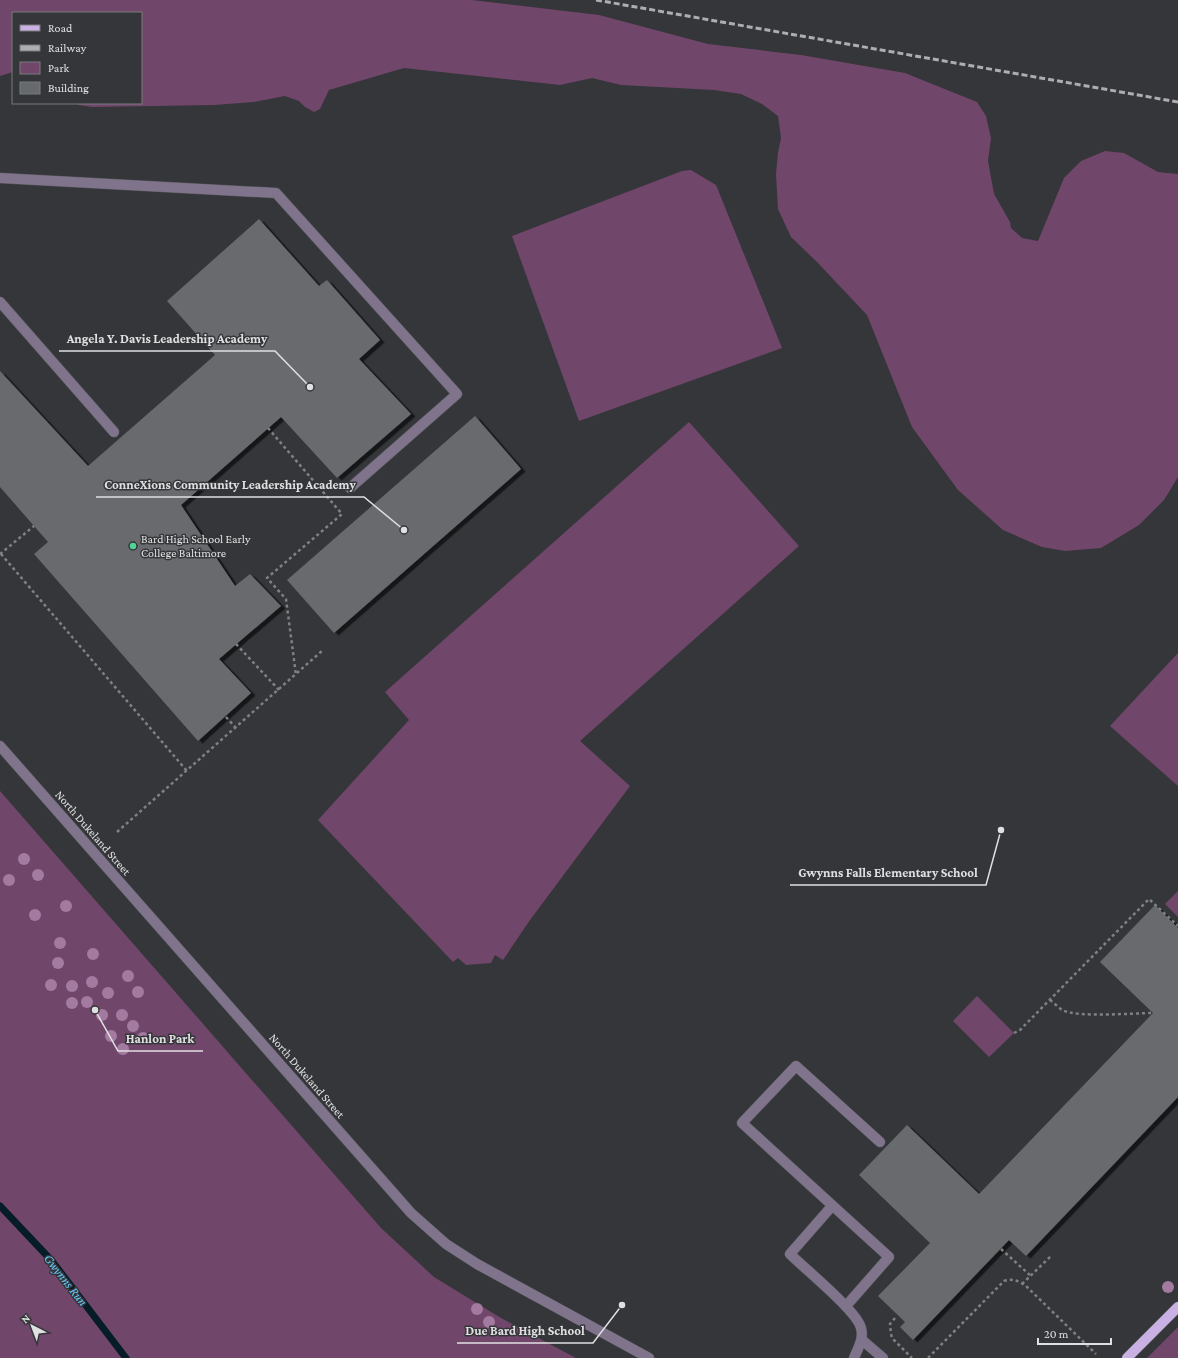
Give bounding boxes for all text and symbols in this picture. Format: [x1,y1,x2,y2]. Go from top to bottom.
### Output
legend [12,12,142,104]
text: Road [48,21,73,35]
text: Railway [48,41,87,55]
text: Park [48,61,70,75]
text: Building [48,81,89,95]
callout: Angela Y. Davis Leadership Academy [59,326,275,351]
text: Angela Y. Davis Leadership Academy [66,331,268,346]
callout: ConneXions Community Leadership Academy [96,472,364,497]
text: ConneXions Community Leadership Academy [104,477,357,492]
place label: Bard High School Early College Baltimore [141,532,251,560]
marker: Bard High School Early College Baltimore [128,541,138,551]
street label: North Dukeland Street [52,788,134,879]
callout: Gwynns Falls Elementary School [790,860,986,885]
text: Gwynns Falls Elementary School [798,865,978,880]
callout: Hanlon Park [118,1026,203,1051]
text: Hanlon Park [126,1031,195,1046]
street label: North Dukeland Street [266,1031,348,1122]
water label: Gwynns Run [41,1251,91,1309]
north arrow [12,1306,52,1346]
text: N [19,1311,32,1326]
callout: Due Bard High School [457,1318,593,1343]
scale bar [1038,1320,1111,1346]
text: Due Bard High School [465,1323,585,1338]
text: 20 m [1044,1327,1069,1341]

